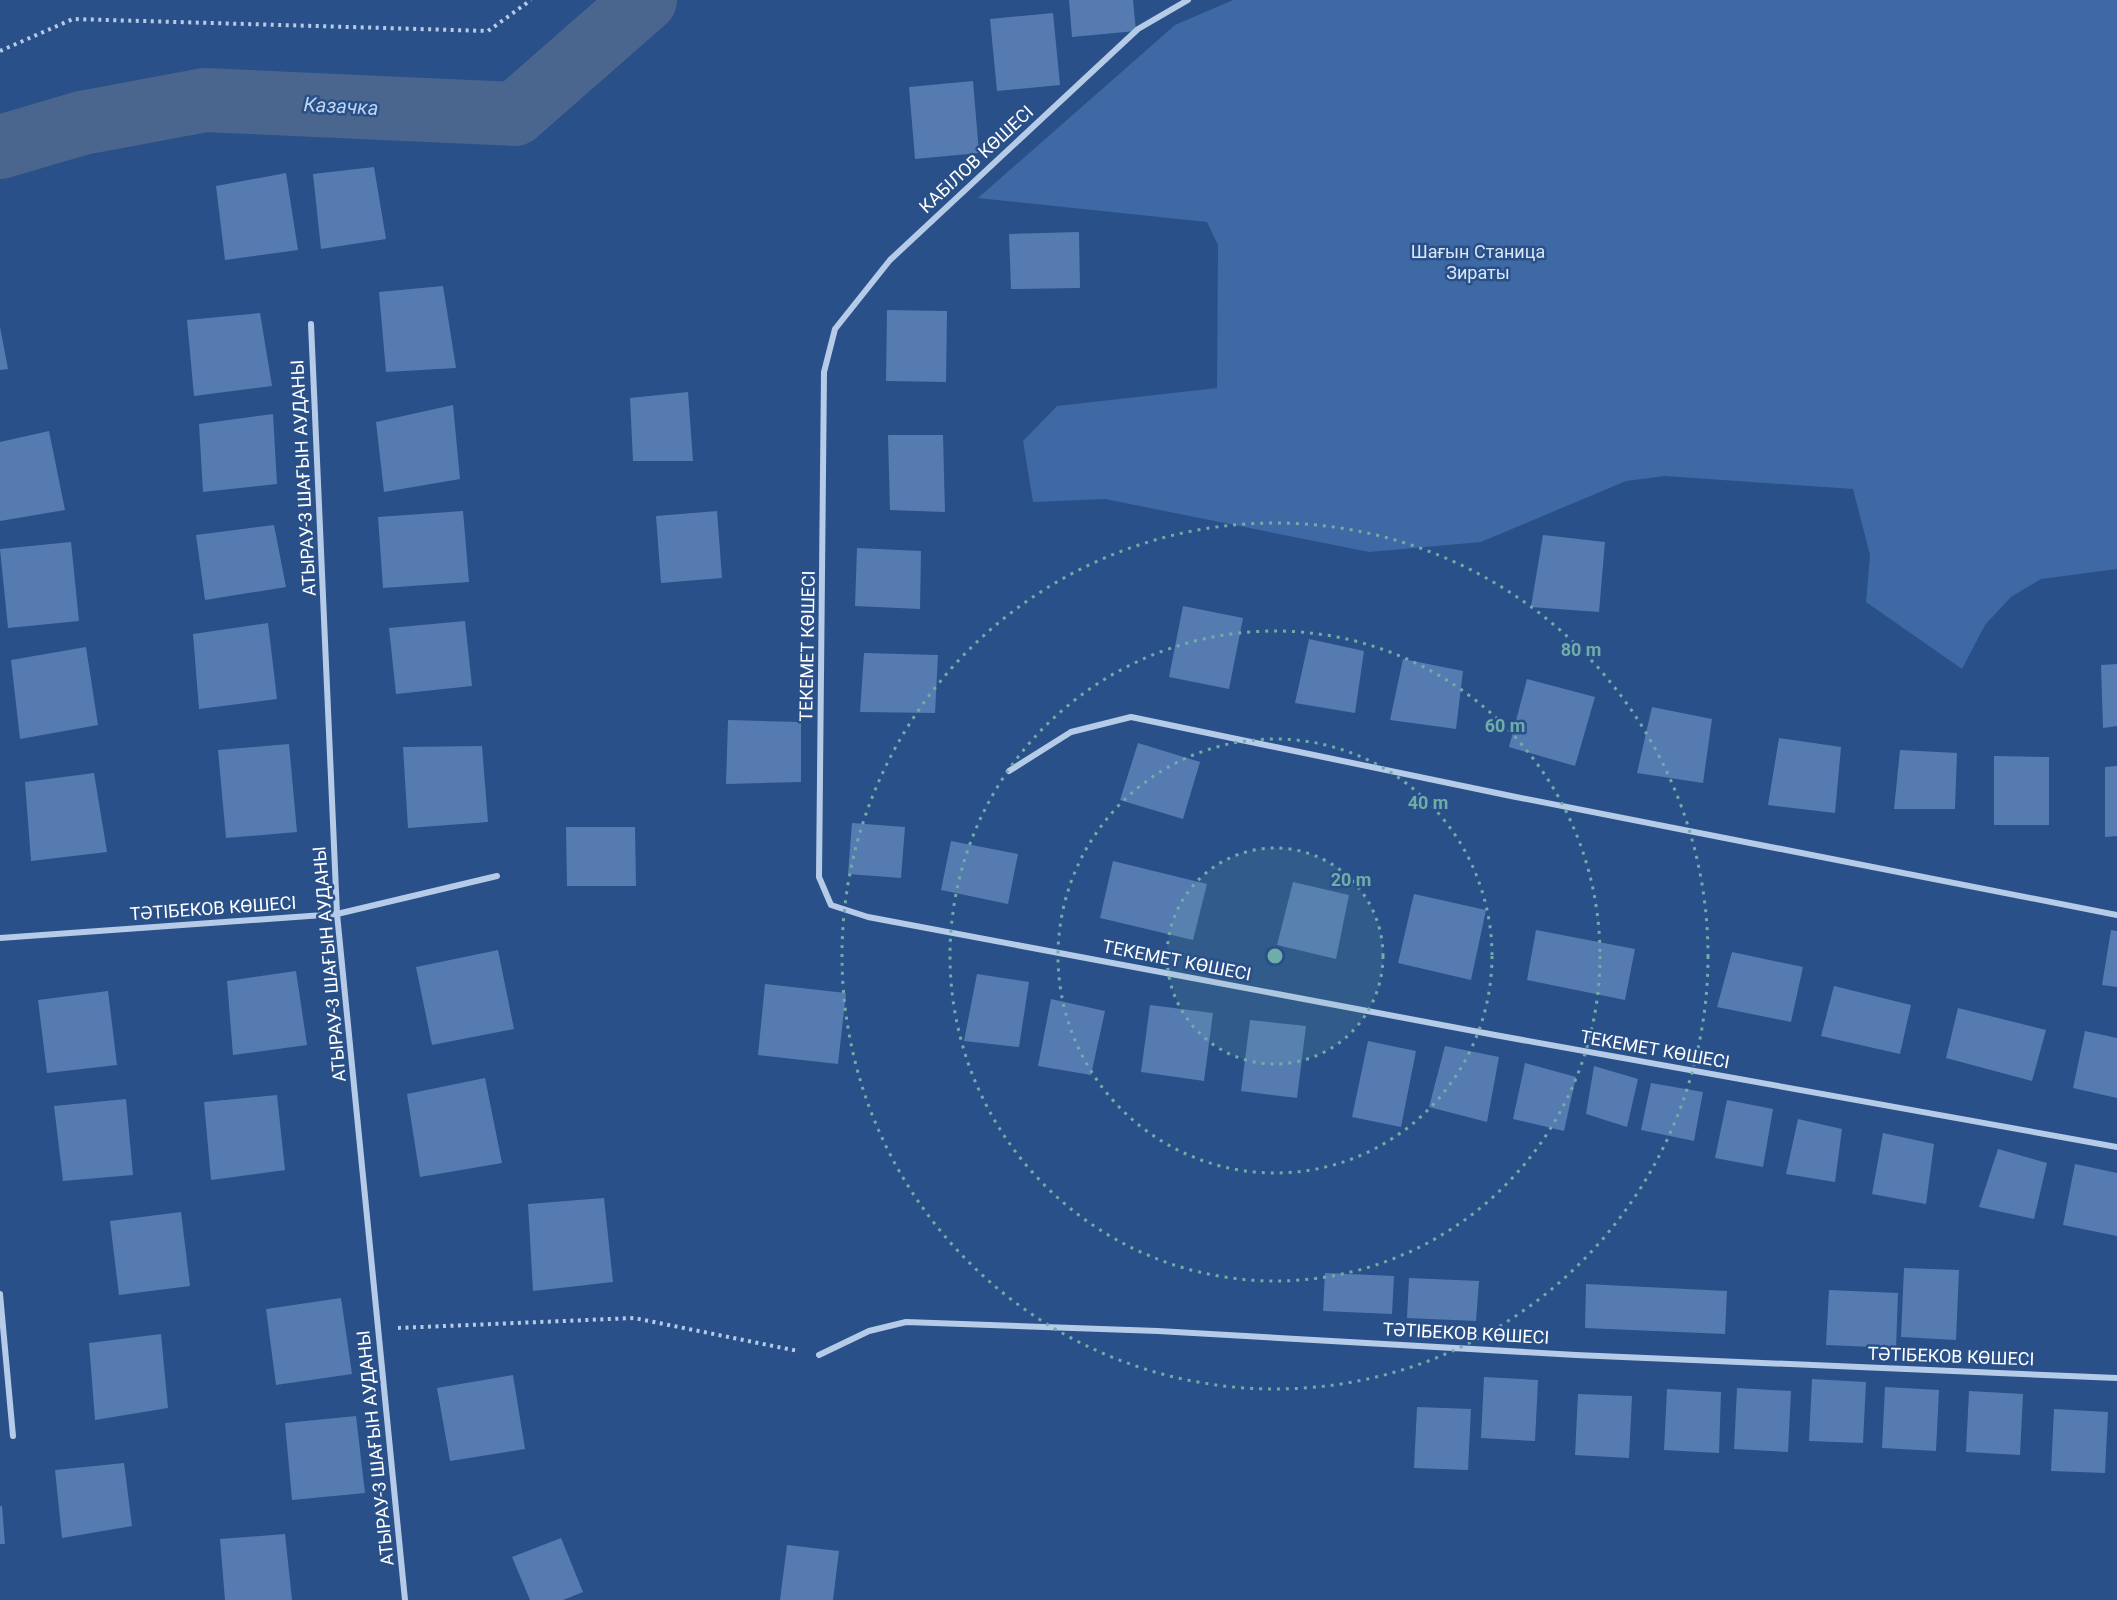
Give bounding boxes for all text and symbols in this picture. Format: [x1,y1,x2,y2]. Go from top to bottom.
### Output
water label: Казачка [303,92,379,120]
street label: КАБІЛОВ КӨШЕСІ [915,101,1037,217]
park label: Шағын Станица Зираты [1411,241,1545,283]
street label: АТЫРАУ-3 ШАҒЫН АУДАНЫ [286,359,320,597]
street label: ТЕКЕМЕТ КӨШЕСІ [795,570,819,722]
text: 80 m [1561,639,1601,660]
text: 60 m [1485,715,1525,736]
text: 40 m [1408,792,1448,813]
street label: АТЫРАУ-3 ШАҒЫН АУДАНЫ [308,845,350,1083]
text: 20 m [1331,869,1371,890]
street label: ТӘТІБЕКОВ КӨШЕСІ [129,892,297,924]
street label: ТЕКЕМЕТ КӨШЕСІ [1101,935,1253,985]
centre of rings [1265,946,1285,966]
street label: ТЕКЕМЕТ КӨШЕСІ [1579,1026,1731,1072]
street label: ТӘТІБЕКОВ КӨШЕСІ [1382,1318,1550,1348]
street label: АТЫРАУ-3 ШАҒЫН АУДАНЫ [352,1329,398,1567]
street label: ТӘТІБЕКОВ КӨШЕСІ [1867,1343,2035,1369]

